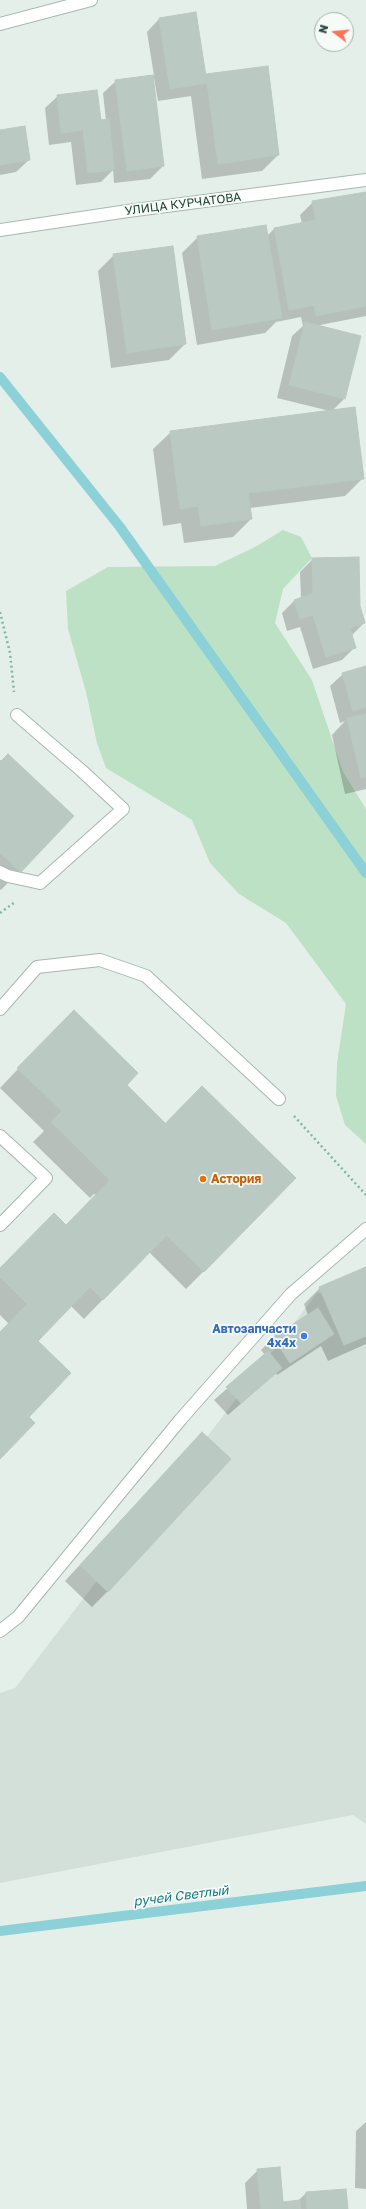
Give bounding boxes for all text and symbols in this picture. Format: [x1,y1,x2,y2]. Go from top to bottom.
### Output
north arrow [314,12,354,52]
text: N [316,23,330,35]
street label: УЛИЦА КУРЧАТОВА [124,190,242,218]
place label: Астория [211,1172,261,1186]
marker: Астория [198,1174,208,1184]
place label: Автозапчасти 4х4х [212,1322,296,1350]
marker: Автозапчасти 4х4х [299,1331,309,1341]
water label: ручей Светлый [133,1882,229,1910]

